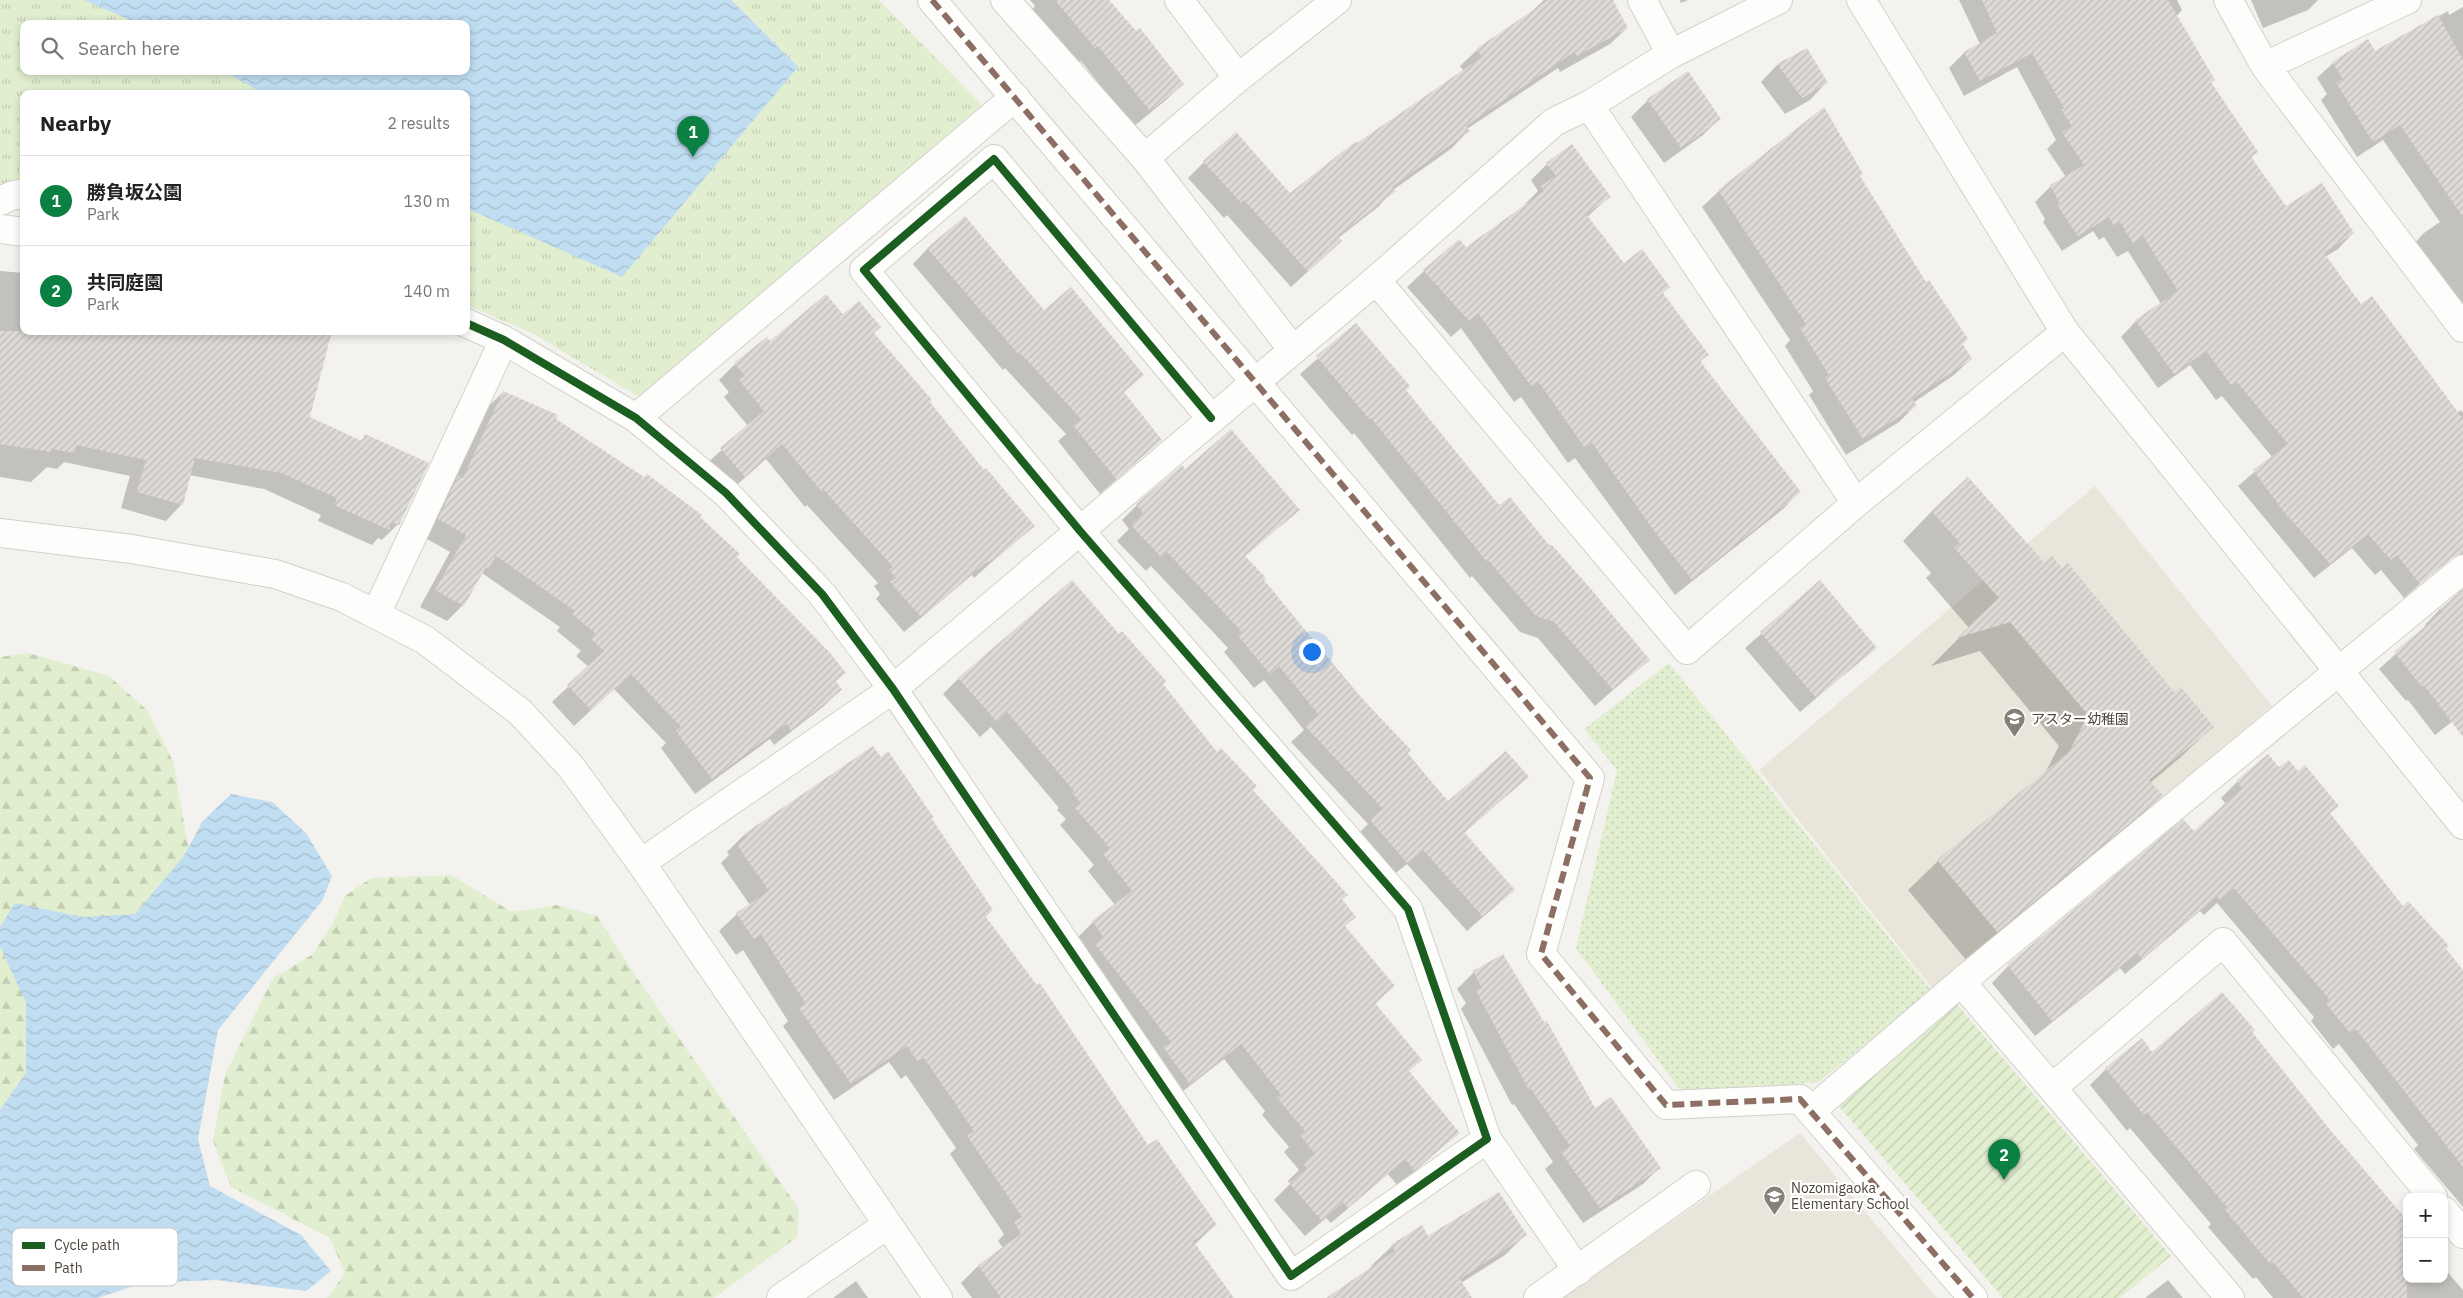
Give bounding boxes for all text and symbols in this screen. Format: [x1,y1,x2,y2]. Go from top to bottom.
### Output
search box [20,20,470,75]
icon: search [38,34,66,62]
text: Search here [78,36,180,60]
text: Nearby [40,109,111,137]
text: 2 results [387,113,450,133]
pin: 1 [677,116,709,157]
text: 勝負坂公園 [87,180,182,204]
text: 1 [51,191,61,211]
text: 130 m [403,191,450,211]
text: Park [87,204,119,224]
text: 共同庭園 [87,270,163,294]
text: 2 [51,281,61,301]
text: 140 m [403,281,450,301]
text: Park [87,294,119,314]
your location [1299,639,1325,665]
school or university icon: アスター幼稚園 [2003,707,2027,738]
place label: アスター幼稚園 [2031,710,2129,728]
pin: 2 [1988,1139,2020,1180]
place label: Nozomigaoka Elementary School [1791,1179,1909,1213]
school or university icon: Nozomigaoka Elementary School [1763,1184,1787,1215]
map controls [2403,1193,2448,1283]
button: + [2403,1193,2448,1238]
legend [12,1228,178,1286]
text: Cycle path [54,1236,120,1254]
button: − [2403,1238,2448,1283]
text: Path [54,1259,83,1277]

